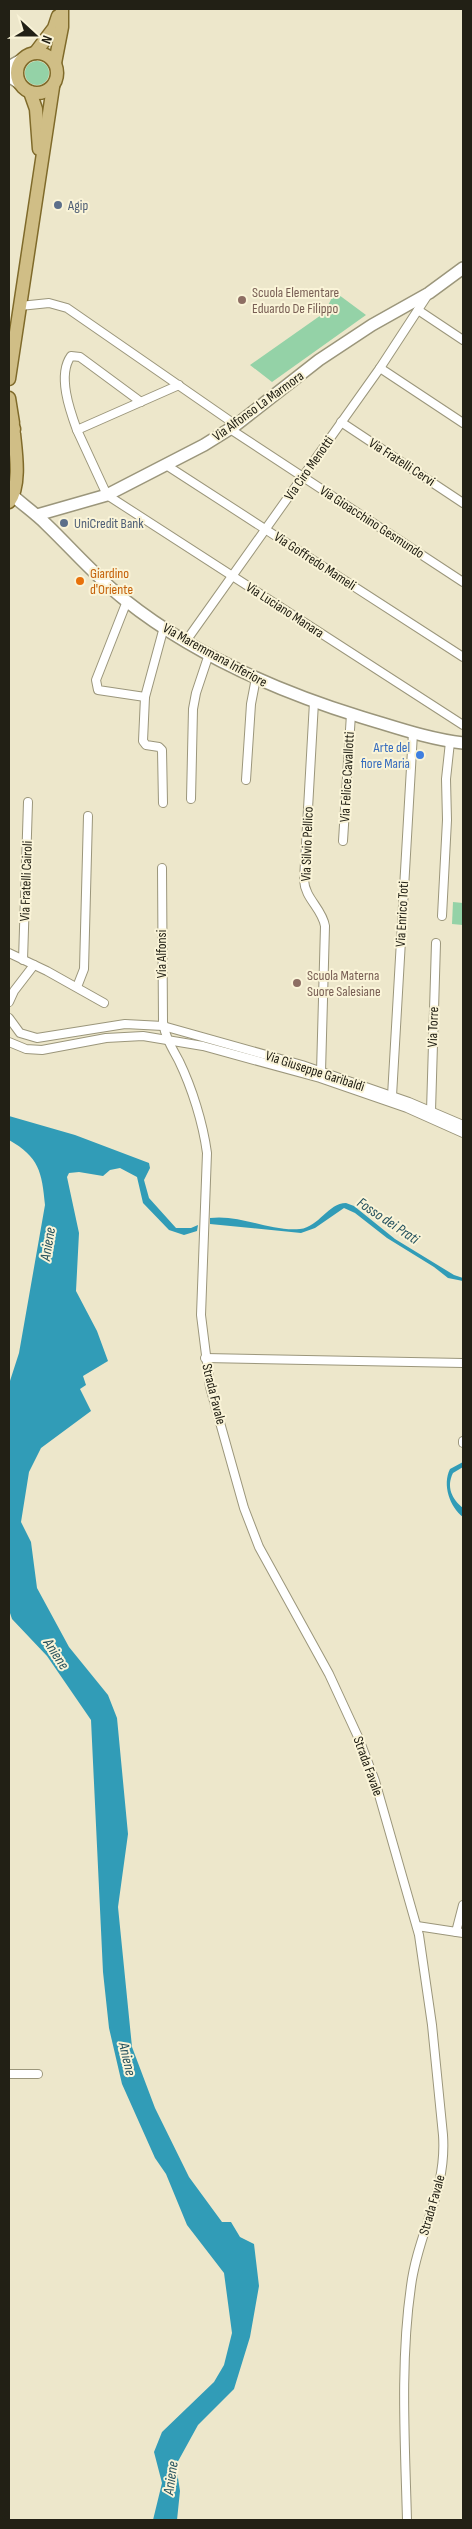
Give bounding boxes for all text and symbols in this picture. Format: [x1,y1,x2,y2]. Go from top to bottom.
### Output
north arrow [10,10,60,60]
text: N [37,33,56,46]
place label: Agip [67,197,88,214]
marker: Agip [52,199,64,211]
place label: Scuola Elementare Eduardo De Filippo [252,284,339,317]
marker: Scuola Elementare Eduardo De Filippo [236,294,248,306]
street label: Via Alfonso La Marmora [209,367,307,445]
street label: Via Ciro Menotti [281,433,337,503]
street label: Via Fratelli Cervi [366,434,438,490]
street label: Via Gioacchino Gesmundo [317,482,428,562]
place label: UniCredit Bank [74,515,144,532]
marker: UniCredit Bank [58,517,70,529]
street label: Via Goffredo Mameli [271,528,359,594]
place label: Giardino d'Oriente [90,565,133,598]
marker: Giardino d'Oriente [74,575,86,587]
street label: Via Luciano Manara [243,579,327,641]
street label: Via Maremmana Inferiore [160,619,270,691]
street label: Via Felice Cavallotti [336,731,358,823]
place label: Arte del fiore Maria [361,739,410,772]
marker: Arte del fiore Maria [414,749,426,761]
street label: Via Silvio Pellico [297,806,317,882]
street label: Via Fratelli Cairoli [16,840,36,922]
street label: Via Enrico Toti [392,881,412,947]
street label: Via Alfonsi [153,930,170,978]
place label: Scuola Materna Suore Salesiane [307,967,381,1000]
marker: Scuola Materna Suore Salesiane [291,977,303,989]
street label: Via Torre [424,1006,442,1048]
street label: Via Giuseppe Garibaldi [263,1047,367,1095]
water label: Fosso dei Prati [353,1193,424,1249]
water label: Aniene [36,1226,60,1263]
street label: Strada Favale [198,1362,230,1426]
water label: Aniene [38,1634,73,1673]
street label: Strada Favale [349,1734,387,1798]
water label: Aniene [114,2040,140,2078]
street label: Strada Favale [415,2173,449,2237]
water label: Aniene [159,2460,183,2497]

